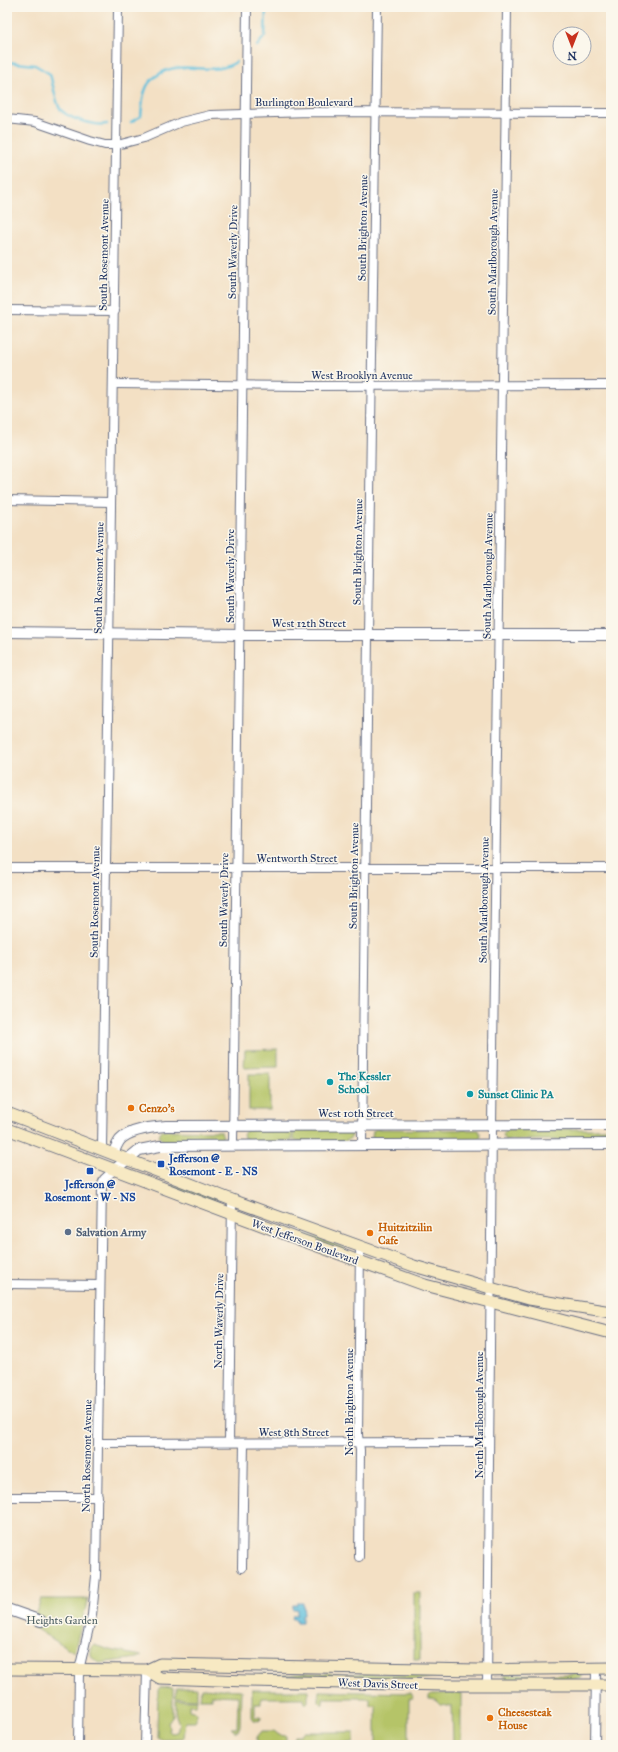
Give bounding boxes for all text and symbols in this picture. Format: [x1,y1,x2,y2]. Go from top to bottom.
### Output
north arrow [552,26,592,66]
text: N [567,49,577,62]
street label: Burlington Boulevard [255,96,353,109]
street label: South Brighton Avenue [356,174,370,281]
street label: South Marlborough Avenue [485,188,501,315]
street label: South Rosemont Avenue [97,198,111,311]
street label: South Waverly Drive [226,204,240,299]
street label: West Brooklyn Avenue [311,369,413,382]
street label: South Brighton Avenue [351,498,365,605]
street label: South Marlborough Avenue [480,512,496,639]
street label: South Rosemont Avenue [92,521,106,634]
street label: South Waverly Drive [224,528,237,623]
street label: West 12th Street [272,617,346,630]
street label: South Brighton Avenue [347,822,361,929]
street label: South Marlborough Avenue [476,836,492,963]
street label: South Rosemont Avenue [88,845,102,958]
street label: South Waverly Drive [217,852,231,947]
street label: Wentworth Street [257,852,338,865]
place label: The Kessler School [337,1070,391,1096]
marker: The Kessler School [325,1077,335,1087]
place label: Sunset Clinic PA [478,1088,554,1101]
marker: Sunset Clinic PA [465,1089,475,1099]
place label: Cenzo's [139,1102,174,1115]
marker: Cenzo's [126,1103,136,1113]
street label: West 10th Street [318,1107,394,1120]
place label: Jefferson @ Rosemont - E - NS [167,1152,258,1178]
marker: Jefferson @ Rosemont - E - NS [156,1159,166,1169]
marker: Jefferson @ Rosemont - W - NS [85,1166,95,1176]
place label: Jefferson @ Rosemont - W - NS [44,1178,136,1204]
street label: West Jefferson Boulevard [250,1217,361,1268]
place label: Huitzitzilin Cafe [378,1221,432,1247]
place label: Salvation Army [76,1226,147,1240]
marker: Salvation Army [63,1227,73,1237]
marker: Huitzitzilin Cafe [365,1228,375,1238]
street label: North Waverly Drive [212,1273,226,1369]
street label: North Brighton Avenue [343,1348,356,1456]
street label: North Marlborough Avenue [473,1351,486,1479]
street label: North Rosemont Avenue [80,1399,94,1513]
street label: West 8th Street [259,1426,329,1439]
park label: Heights Garden [26,1614,98,1627]
street label: West Davis Street [338,1676,418,1692]
place label: Cheesesteak House [498,1706,552,1732]
marker: Cheesesteak House [485,1713,495,1723]

